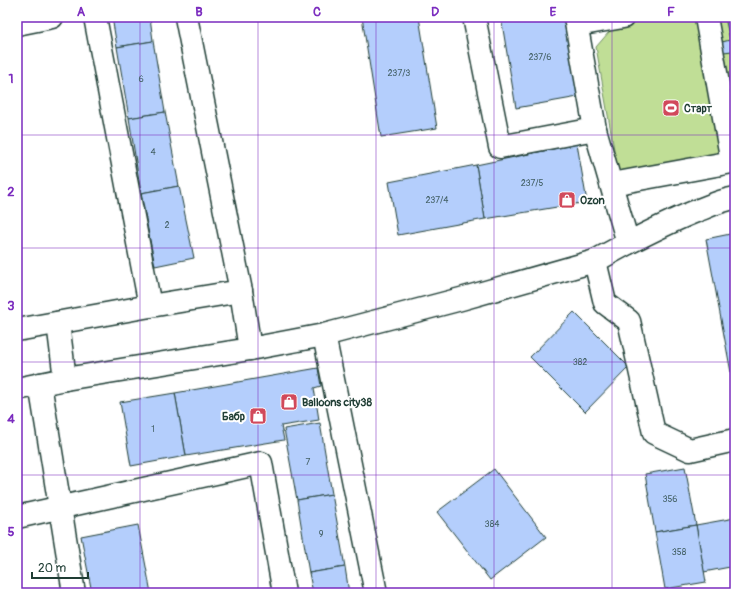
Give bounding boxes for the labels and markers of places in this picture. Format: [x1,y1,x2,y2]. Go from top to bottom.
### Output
sports icon: Старт [661,98,681,118]
place label: Старт [684,102,713,115]
shop icon: Ozon [557,190,577,210]
place label: Ozon [580,194,605,207]
shop icon: Balloons city38 [279,392,299,412]
place label: Balloons city38 [302,396,372,409]
shop icon: Бабр [248,406,268,426]
place label: Бабр [222,410,245,423]

